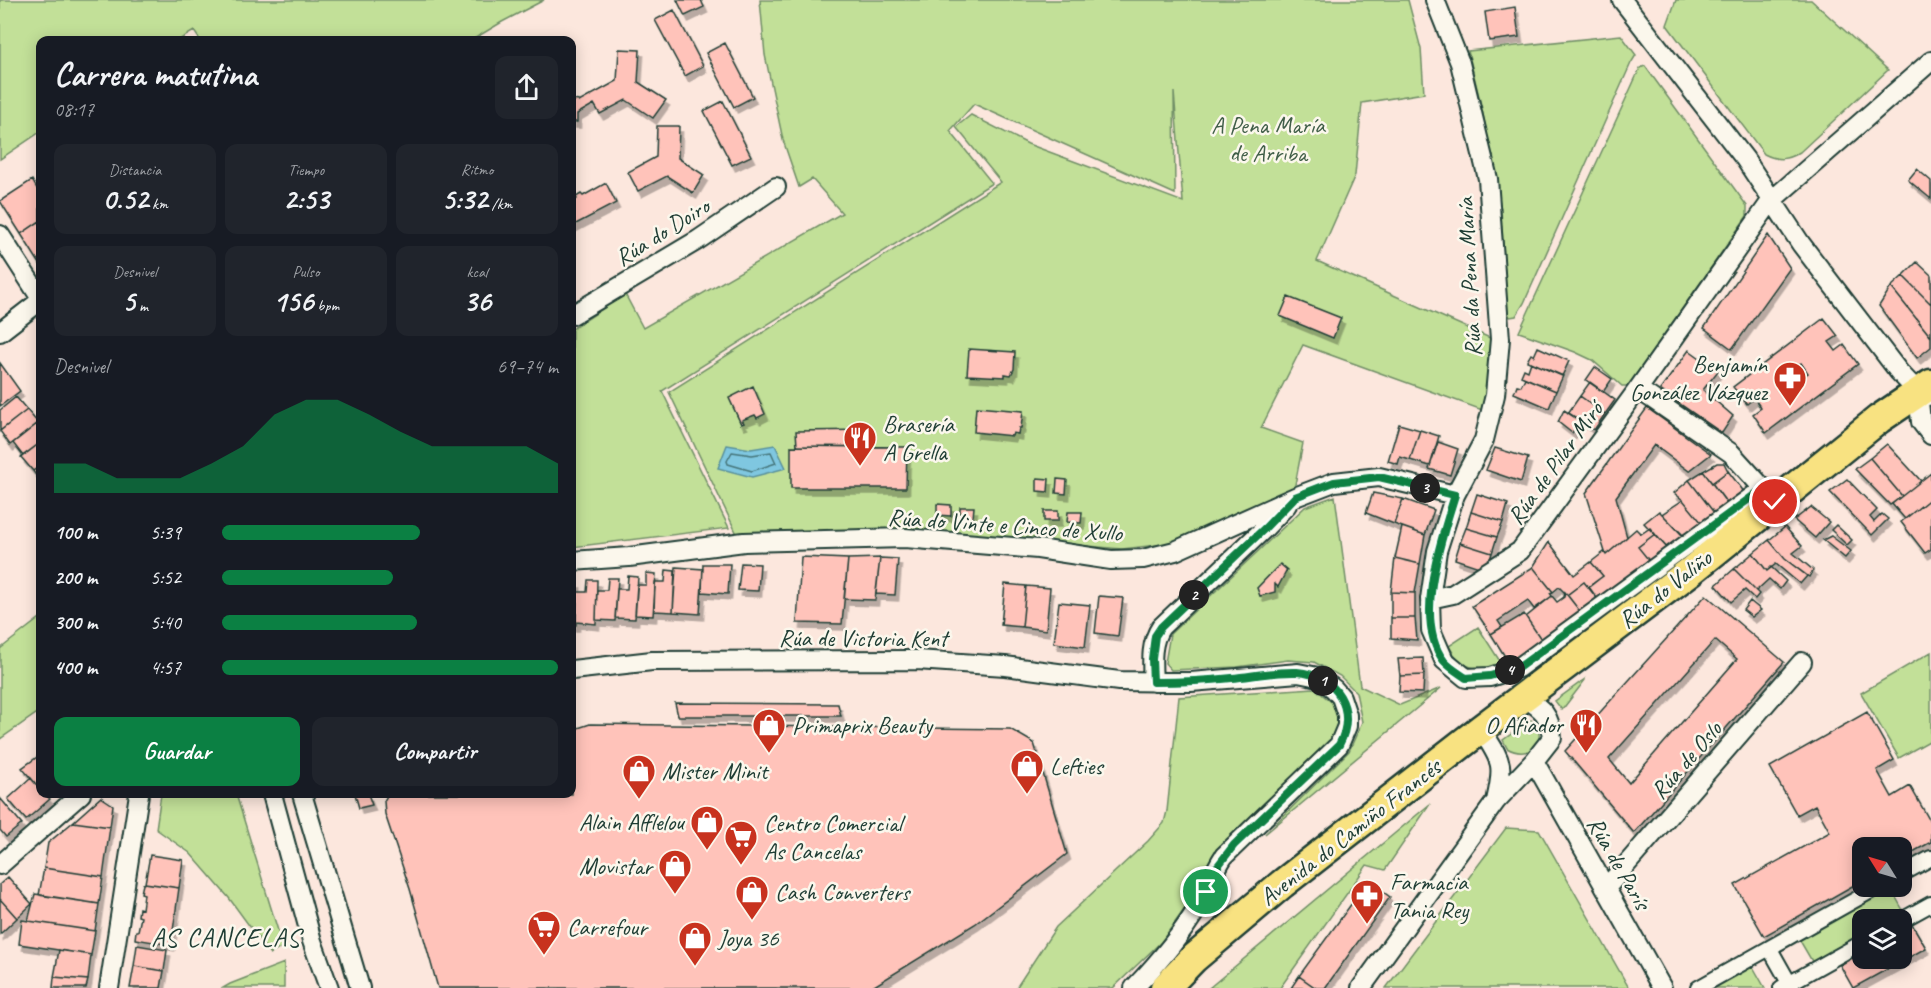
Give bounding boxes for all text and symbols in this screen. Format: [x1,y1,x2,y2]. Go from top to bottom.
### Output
text: Carrera matutina [54,53,257,95]
button: share [495,56,558,119]
text: 08:17 [54,97,94,122]
park label: A Pena María de Arriba [1211,110,1326,168]
text: Distancia [109,160,161,180]
text: Tiempo [288,160,324,180]
text: Ritmo [461,160,493,180]
text: 0.52 [102,180,148,218]
text: 2:53 [283,180,329,218]
text: 5:32 [442,180,488,218]
street label: Rúa do Doiro [609,190,717,273]
text: km [148,194,168,214]
text: /km [488,194,512,214]
street label: Rúa da Pena María [1450,195,1488,357]
text: Desnivel [113,262,157,282]
text: Pulso [293,262,319,282]
text: kcal [466,262,488,282]
text: 5 [122,282,135,320]
text: 156 [273,282,313,320]
text: 36 [463,282,491,320]
text: m [135,296,148,316]
text: bpm [313,296,339,316]
place label: Benjamín González Vázquez [1630,349,1768,407]
text: Desnivel [54,354,108,379]
text: 69–74 m [497,354,558,379]
pharmacy icon: Benjamín González Vázquez [1772,360,1808,407]
street label: Rúa de Pilar Miró [1500,393,1612,530]
place label: Brasería A Grella [883,409,956,467]
restaurant icon: Brasería A Grella [842,420,878,467]
pin: 3 [1410,473,1440,503]
pin [1749,476,1800,527]
text: 3 [1421,478,1429,498]
icon: check [1758,485,1791,518]
street label: Rúa do Vinte e Cinco de Xullo [887,502,1124,548]
text: 100 m [54,520,97,545]
text: 5:39 [150,520,181,545]
street label: Rúa do Valiño [1612,542,1719,635]
text: 200 m [54,565,97,590]
text: 5:52 [150,565,181,590]
pin: 2 [1179,580,1209,610]
text: 2 [1190,585,1198,605]
text: 300 m [54,610,97,635]
text: 5:40 [150,610,181,635]
street label: Rúa de Victoria Kent [779,623,950,653]
text: 400 m [54,655,97,680]
text: 4:57 [150,655,181,680]
pin: 4 [1495,655,1525,685]
text: 4 [1506,660,1514,680]
pin: 1 [1308,666,1338,696]
text: 1 [1319,671,1327,691]
shop icon: Primaprix Beauty [751,707,787,754]
restaurant icon: O Afiador [1568,707,1604,754]
place label: Primaprix Beauty [792,710,934,740]
place label: O Afiador [1485,710,1565,740]
street label: Rúa de Oslo [1644,714,1729,805]
button: Guardar [54,717,300,786]
button: Compartir [312,717,558,786]
shop icon: Lefties [1009,748,1045,795]
street label: Avenida do Camiño Francés [1253,750,1449,912]
place label: Lefties [1050,751,1105,781]
shop icon: Mister Minit [621,753,657,800]
place label: Mister Minit [662,756,769,786]
shop icon: Alain Afflelou [689,804,725,851]
place label: Alain Afflelou [579,807,686,837]
place label: Centro Comercial As Cancelas [764,808,906,866]
street label: Rúa de París [1580,811,1659,917]
supermarket icon: Centro Comercial As Cancelas [723,819,759,866]
north arrow [1852,837,1912,897]
map controls [1852,837,1912,969]
shop icon: Movistar [657,848,693,895]
place label: Movistar [579,851,654,881]
pin [1180,866,1231,917]
place label: Farmacia Tania Rey [1390,867,1470,925]
shop icon: Cash Converters [734,874,770,921]
icon: arrive [1189,875,1222,908]
place label: Cash Converters [775,877,911,907]
pharmacy icon: Farmacia Tania Rey [1349,878,1385,925]
supermarket icon: Carrefour [526,909,562,956]
button: layers [1852,909,1912,969]
place label: Carrefour [567,912,649,942]
shop icon: Joya 36 [677,920,713,967]
district label: AS CANCELAS [151,921,305,954]
place label: Joya 36 [717,923,780,953]

